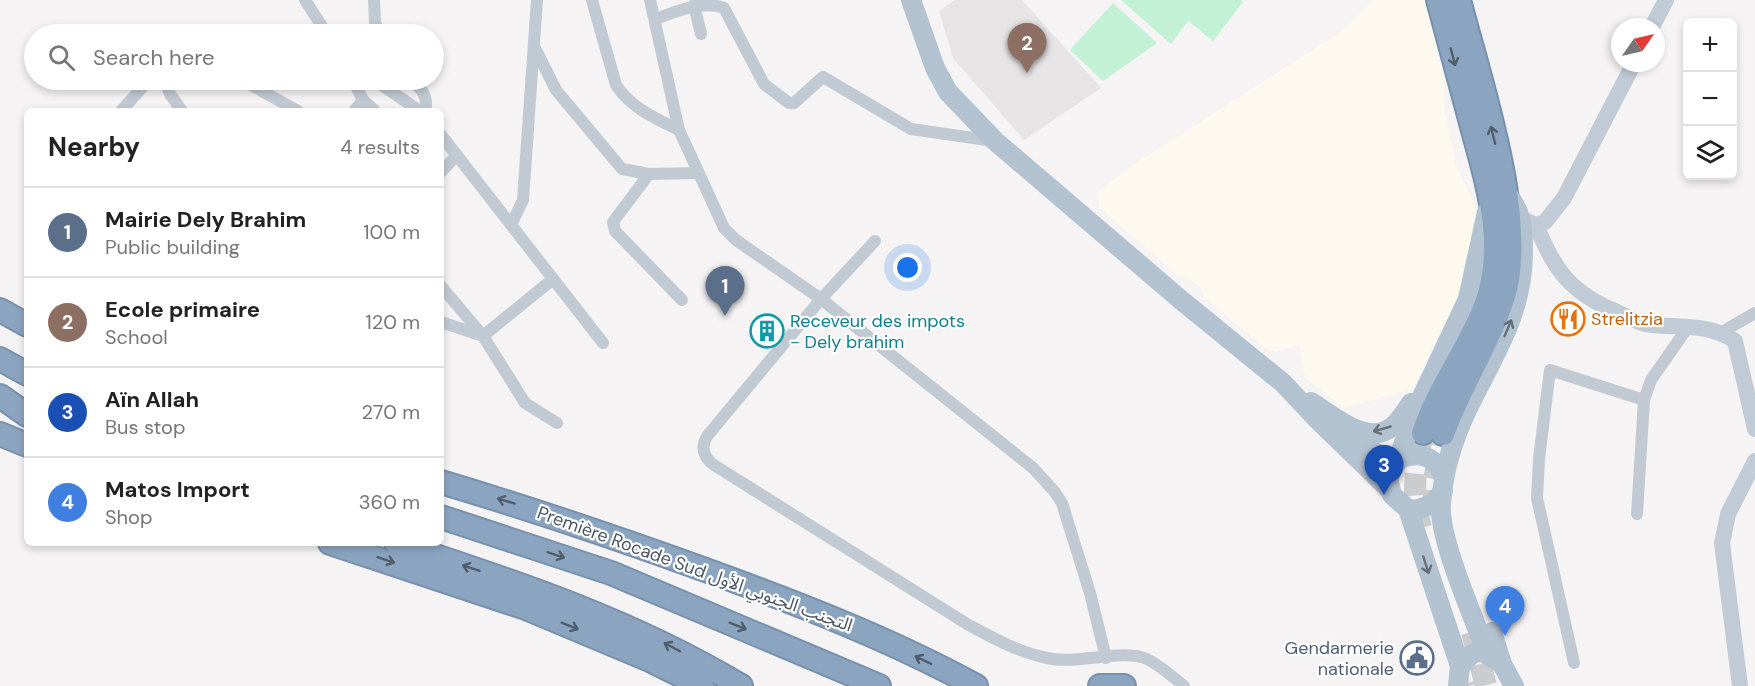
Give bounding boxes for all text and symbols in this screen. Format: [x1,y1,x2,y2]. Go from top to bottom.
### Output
north arrow [1611,18,1665,72]
map controls [1683,18,1737,180]
button: + [1683,18,1737,72]
pin: 2 [1008,23,1046,73]
search box [24,24,444,90]
icon: search [45,41,78,74]
text: Search here [93,43,214,72]
one-way arrow [1448,47,1459,66]
button: − [1683,72,1737,126]
one-way arrow [1487,126,1499,145]
button: layers [1683,126,1737,180]
text: Nearby [48,130,140,164]
text: 4 results [340,134,420,160]
text: Mairie Dely Brahim [105,205,306,234]
text: 1 [64,219,71,245]
text: 100 m [363,219,420,245]
text: Public building [105,234,240,260]
your location [893,253,922,282]
pin: 1 [706,266,744,316]
text: Ecole primaire [105,295,260,324]
restaurant icon: Strelitzia [1550,301,1586,337]
place label: Strelitzia [1591,307,1663,331]
text: 2 [62,309,73,335]
text: 120 m [366,309,420,335]
place label: Receveur des impots - Dely brahim [790,309,965,354]
building icon: Receveur des impots - Dely brahim [749,313,785,349]
one-way arrow [1503,320,1514,338]
text: School [105,324,168,350]
text: Aïn Allah [105,385,199,414]
text: 3 [61,399,74,425]
text: 270 m [362,399,420,425]
text: Bus stop [105,414,185,440]
one-way arrow [1373,424,1392,436]
pin: 3 [1364,446,1404,495]
text: Matos Import [105,475,250,504]
text: 4 [61,489,74,515]
text: 360 m [359,489,420,515]
one-way arrow [497,495,516,506]
street label: Première Rocade Sud التجنب الجنوبي الأول [534,501,856,639]
text: Shop [105,504,152,530]
one-way arrow [546,551,565,562]
one-way arrow [376,555,395,566]
one-way arrow [1422,555,1433,574]
one-way arrow [462,561,481,572]
pin: 4 [1486,586,1524,636]
one-way arrow [560,621,578,632]
one-way arrow [728,621,747,632]
place label: Gendarmerie nationale [1285,636,1394,681]
public building icon: Gendarmerie nationale [1399,640,1435,676]
one-way arrow [664,641,681,653]
one-way arrow [915,653,933,665]

